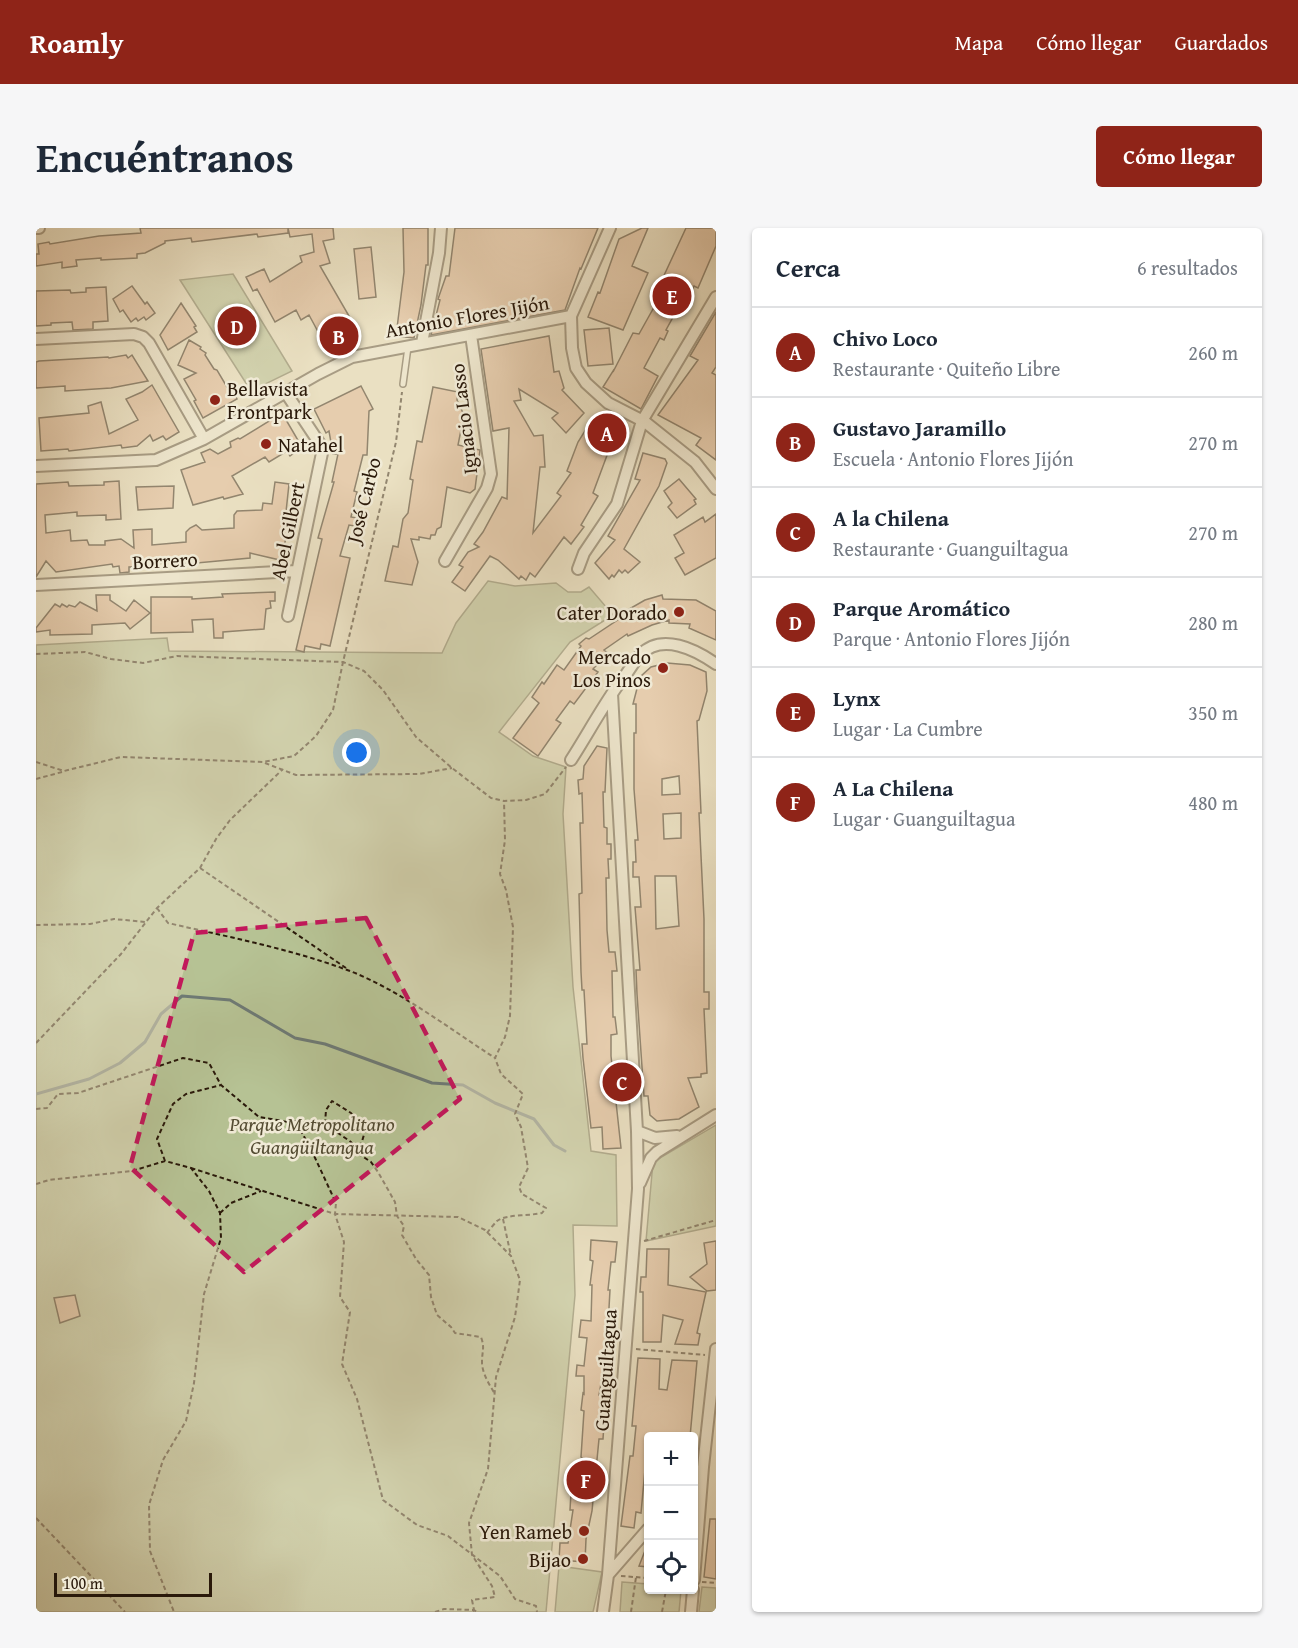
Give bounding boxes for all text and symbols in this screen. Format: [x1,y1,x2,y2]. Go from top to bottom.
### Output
text: Roamly [30,22,124,63]
text: Mapa [955,27,1003,58]
text: Cómo llegar [1036,27,1141,58]
text: Guardados [1174,27,1268,58]
text: Encuéntranos [36,126,294,187]
button: Cómo llegar [1096,126,1262,187]
text: Cerca [776,248,840,287]
text: 6 resultados [1137,253,1238,282]
pin: E [652,274,692,318]
street label: Antonio Flores Jijón [383,287,551,345]
pin: D [218,304,256,348]
pin: B [320,314,358,358]
text: Chivo Loco [833,322,938,354]
text: A [789,338,802,367]
text: 260 m [1188,338,1238,367]
text: Restaurante · Quiteño Libre [833,354,1060,383]
street label: Ignacio Lasso [442,362,484,476]
place label: Bellavista Frontpark [227,374,313,426]
marker: Bellavista Frontpark [208,393,222,407]
pin: A [588,410,626,456]
text: Gustavo Jaramillo [833,412,1006,444]
text: B [789,428,802,457]
text: 270 m [1188,428,1238,457]
place label: Natahel [278,430,344,459]
marker: Natahel [259,437,273,451]
text: Escuela · Antonio Flores Jijón [833,444,1073,473]
street label: José Carbo [338,454,388,549]
street label: Abel Gilbert [262,479,312,583]
text: A la Chilena [833,502,949,534]
text: C [790,518,801,547]
text: 270 m [1188,518,1238,547]
text: Restaurante · Guanguiltagua [833,534,1069,563]
street label: Borrero [132,544,198,576]
text: Parque Aromático [833,592,1010,624]
place label: Cater Dorado [557,598,667,627]
marker: Cater Dorado [672,605,686,619]
text: D [789,608,802,637]
text: 280 m [1188,608,1238,637]
text: Parque · Antonio Flores Jijón [833,624,1070,653]
place label: Mercado Los Pinos [573,642,651,694]
marker: Mercado Los Pinos [656,661,670,675]
text: Lynx [833,682,880,714]
text: E [790,698,801,727]
text: 350 m [1188,698,1238,727]
text: Lugar · La Cumbre [833,714,983,743]
your location [342,738,371,767]
text: A La Chilena [833,772,954,804]
text: F [790,788,801,817]
text: 480 m [1188,788,1238,817]
text: Lugar · Guanguiltagua [833,804,1015,833]
pin: C [602,1060,642,1104]
park label: Parque Metropolitano Guangüiltangua [228,1109,395,1161]
street label: Guanguiltagua [586,1308,624,1432]
map controls [644,1432,698,1594]
button: + [644,1432,698,1486]
pin: F [566,1458,606,1502]
button: − [644,1486,698,1540]
place label: Yen Rameb [479,1517,572,1546]
marker: Yen Rameb [577,1524,591,1538]
button: locate [644,1540,698,1594]
place label: Bijao [529,1545,571,1574]
marker: Bijao [576,1552,590,1566]
scale bar [54,1570,212,1598]
text: 100 m [63,1571,103,1595]

